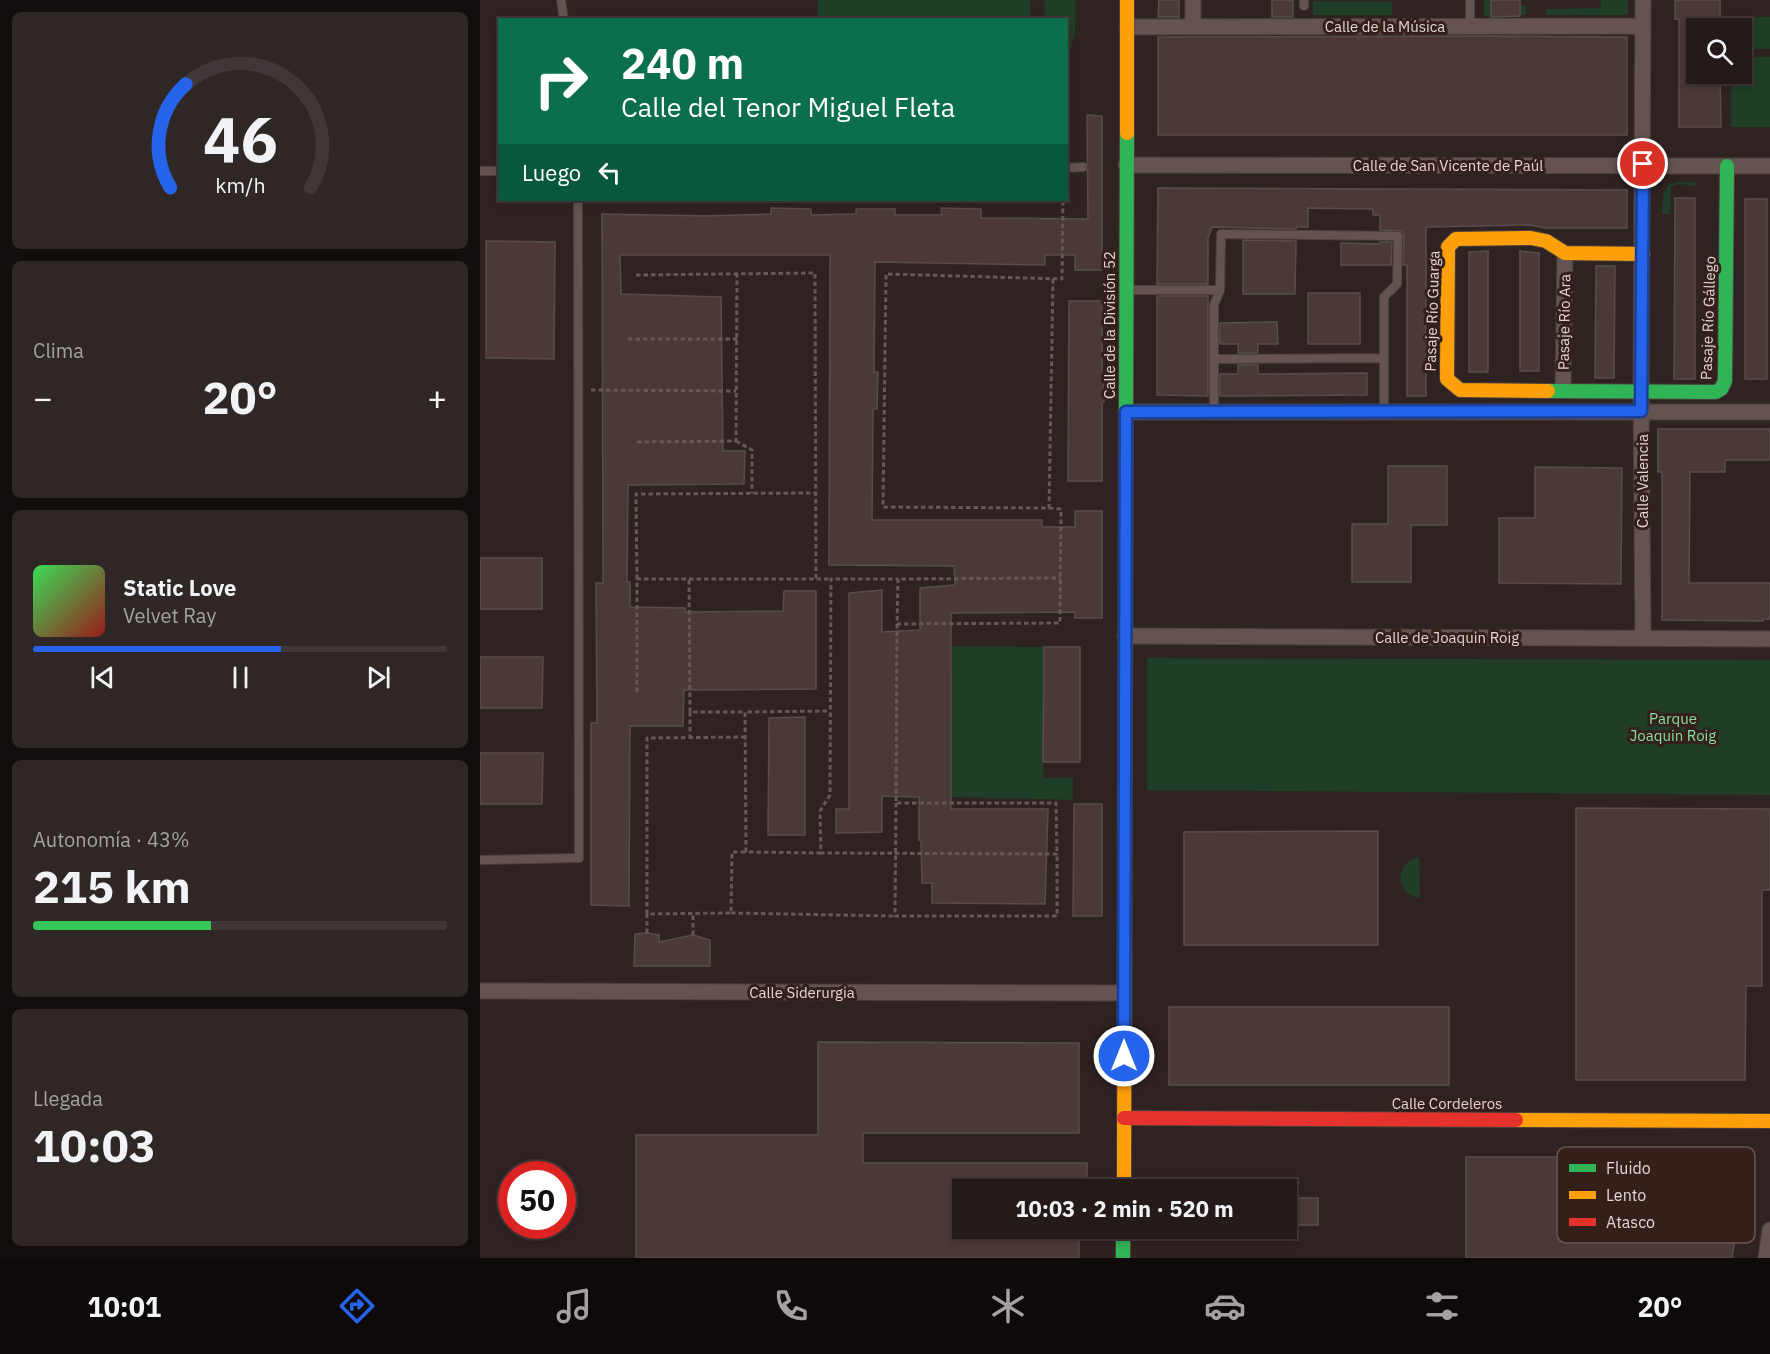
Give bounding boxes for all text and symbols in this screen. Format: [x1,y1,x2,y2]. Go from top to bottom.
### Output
street label: Calle de la Música [1325,17,1445,36]
map controls [1686,18,1752,84]
button: search [1686,18,1752,84]
text: 240 m [621,36,744,91]
icon: right [522,42,600,120]
text: Calle del Tenor Miguel Fleta [621,89,955,124]
text: 46 [203,98,277,179]
pin [1617,138,1668,189]
icon: arrive [1626,147,1659,180]
icon: left [593,156,626,189]
street label: Calle de San Vicente de Paúl [1353,156,1543,175]
text: Luego [522,158,581,187]
text: km/h [215,171,265,199]
street label: Pasaje Río Guarga [1420,250,1444,372]
street label: Calle de la División 52 [1100,251,1119,399]
street label: Pasaje Río Gállego [1696,256,1720,380]
street label: Pasaje Río Ara [1554,274,1574,370]
text: Clima [33,337,84,364]
text: 20° [202,368,278,426]
text: − [33,376,53,419]
text: + [427,376,447,419]
street label: Calle Valencia [1633,434,1652,528]
text: Static Love [123,573,236,602]
text: Velvet Ray [123,602,216,629]
street label: Calle de Joaquin Roig [1375,628,1519,647]
icon: previous [86,661,119,694]
icon: pause [224,661,257,694]
icon: next [362,661,395,694]
park label: Parque Joaquin Roig [1630,709,1716,745]
text: Autonomía · 43% [33,826,190,853]
text: 215 km [33,857,191,915]
street label: Calle Siderurgia [749,983,855,1002]
position arrow [1092,1024,1156,1088]
text: Llegada [33,1085,103,1112]
street label: Calle Cordeleros [1392,1094,1502,1113]
text: 10:03 [33,1116,156,1174]
legend [1557,1147,1755,1243]
text: Fluido [1606,1158,1651,1178]
speed limit sign: 50 [498,1161,576,1239]
text: Lento [1606,1185,1646,1205]
text: 10:03 · 2 min · 520 m [1015,1194,1234,1223]
text: Atasco [1606,1212,1655,1232]
icon: directions [336,1285,378,1327]
icon: music [553,1285,595,1327]
icon: phone [770,1285,812,1327]
icon: climate [987,1285,1029,1327]
icon: car [1204,1285,1246,1327]
icon: filters [1421,1285,1463,1327]
text: 10:01 [87,1289,161,1324]
text: 20° [1637,1289,1682,1324]

